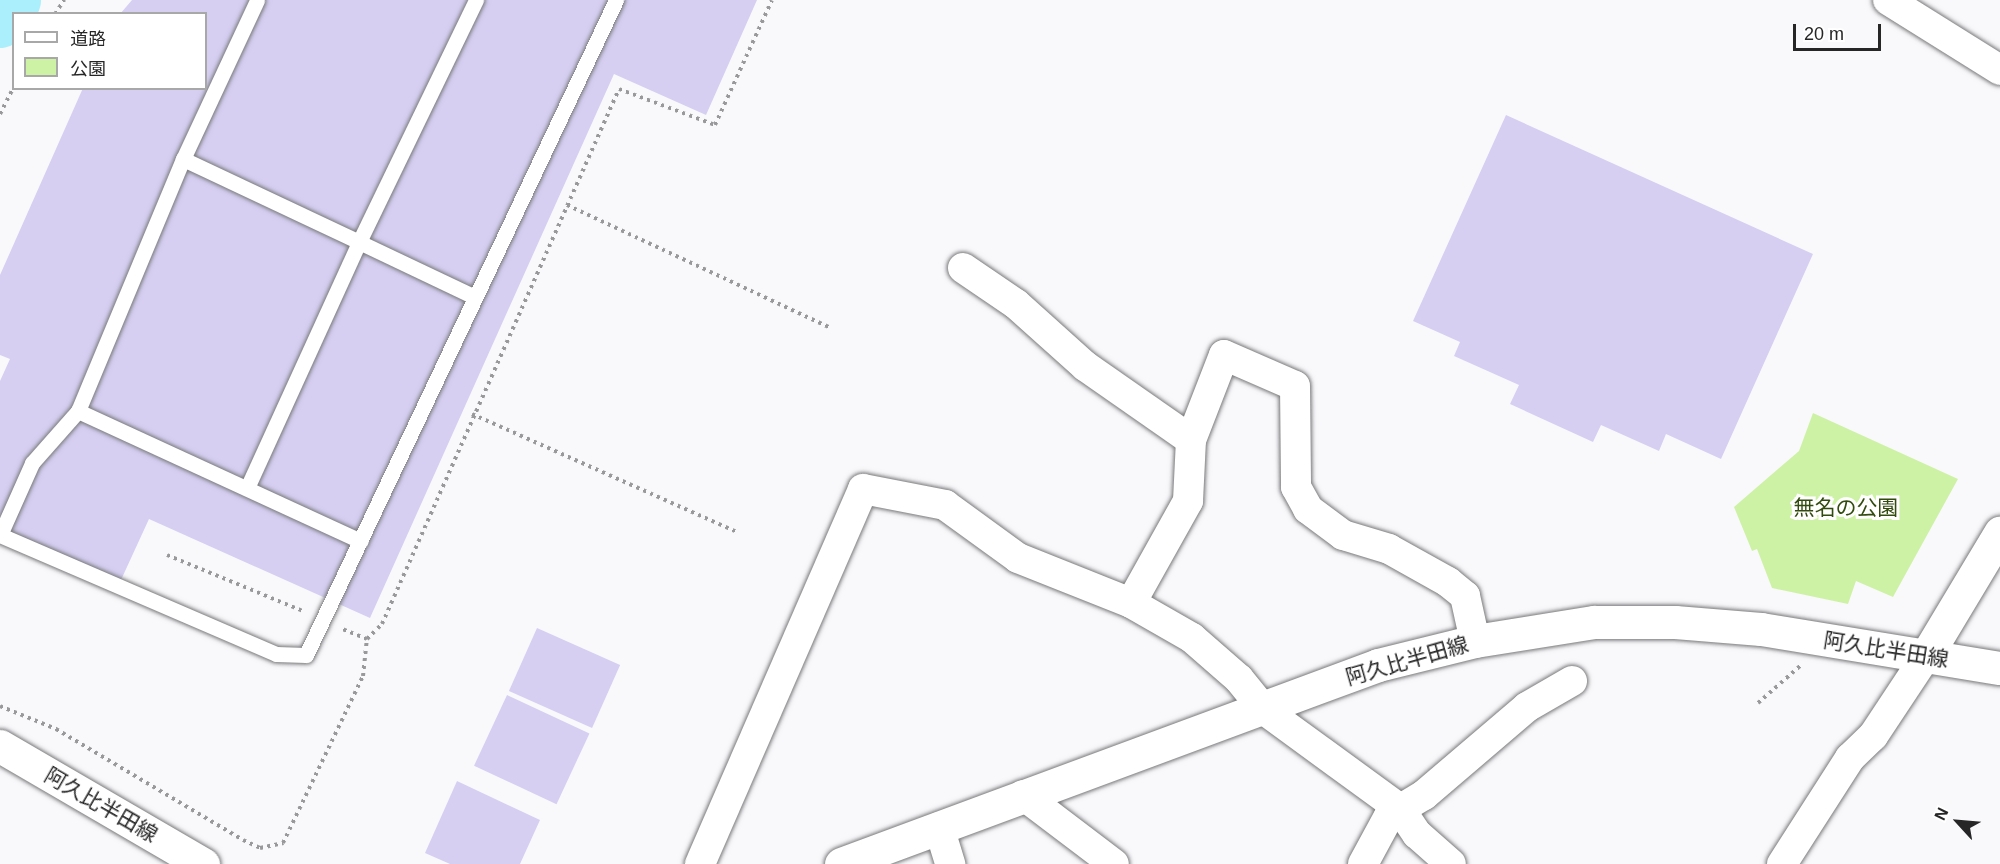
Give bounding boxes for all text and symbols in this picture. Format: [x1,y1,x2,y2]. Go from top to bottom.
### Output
legend [12,12,207,90]
scale bar [1796,12,1884,50]
text: 20 m [1804,24,1844,44]
text: 道路 [70,29,106,49]
text: 公園 [70,59,106,79]
park label: 無名の公園 [1794,495,1898,521]
street label: 阿久比半田線 [1822,628,1950,672]
street label: 阿久比半田線 [1343,632,1471,690]
street label: 阿久比半田線 [40,763,162,847]
north arrow [1928,792,1988,852]
text: N [1931,805,1952,823]

